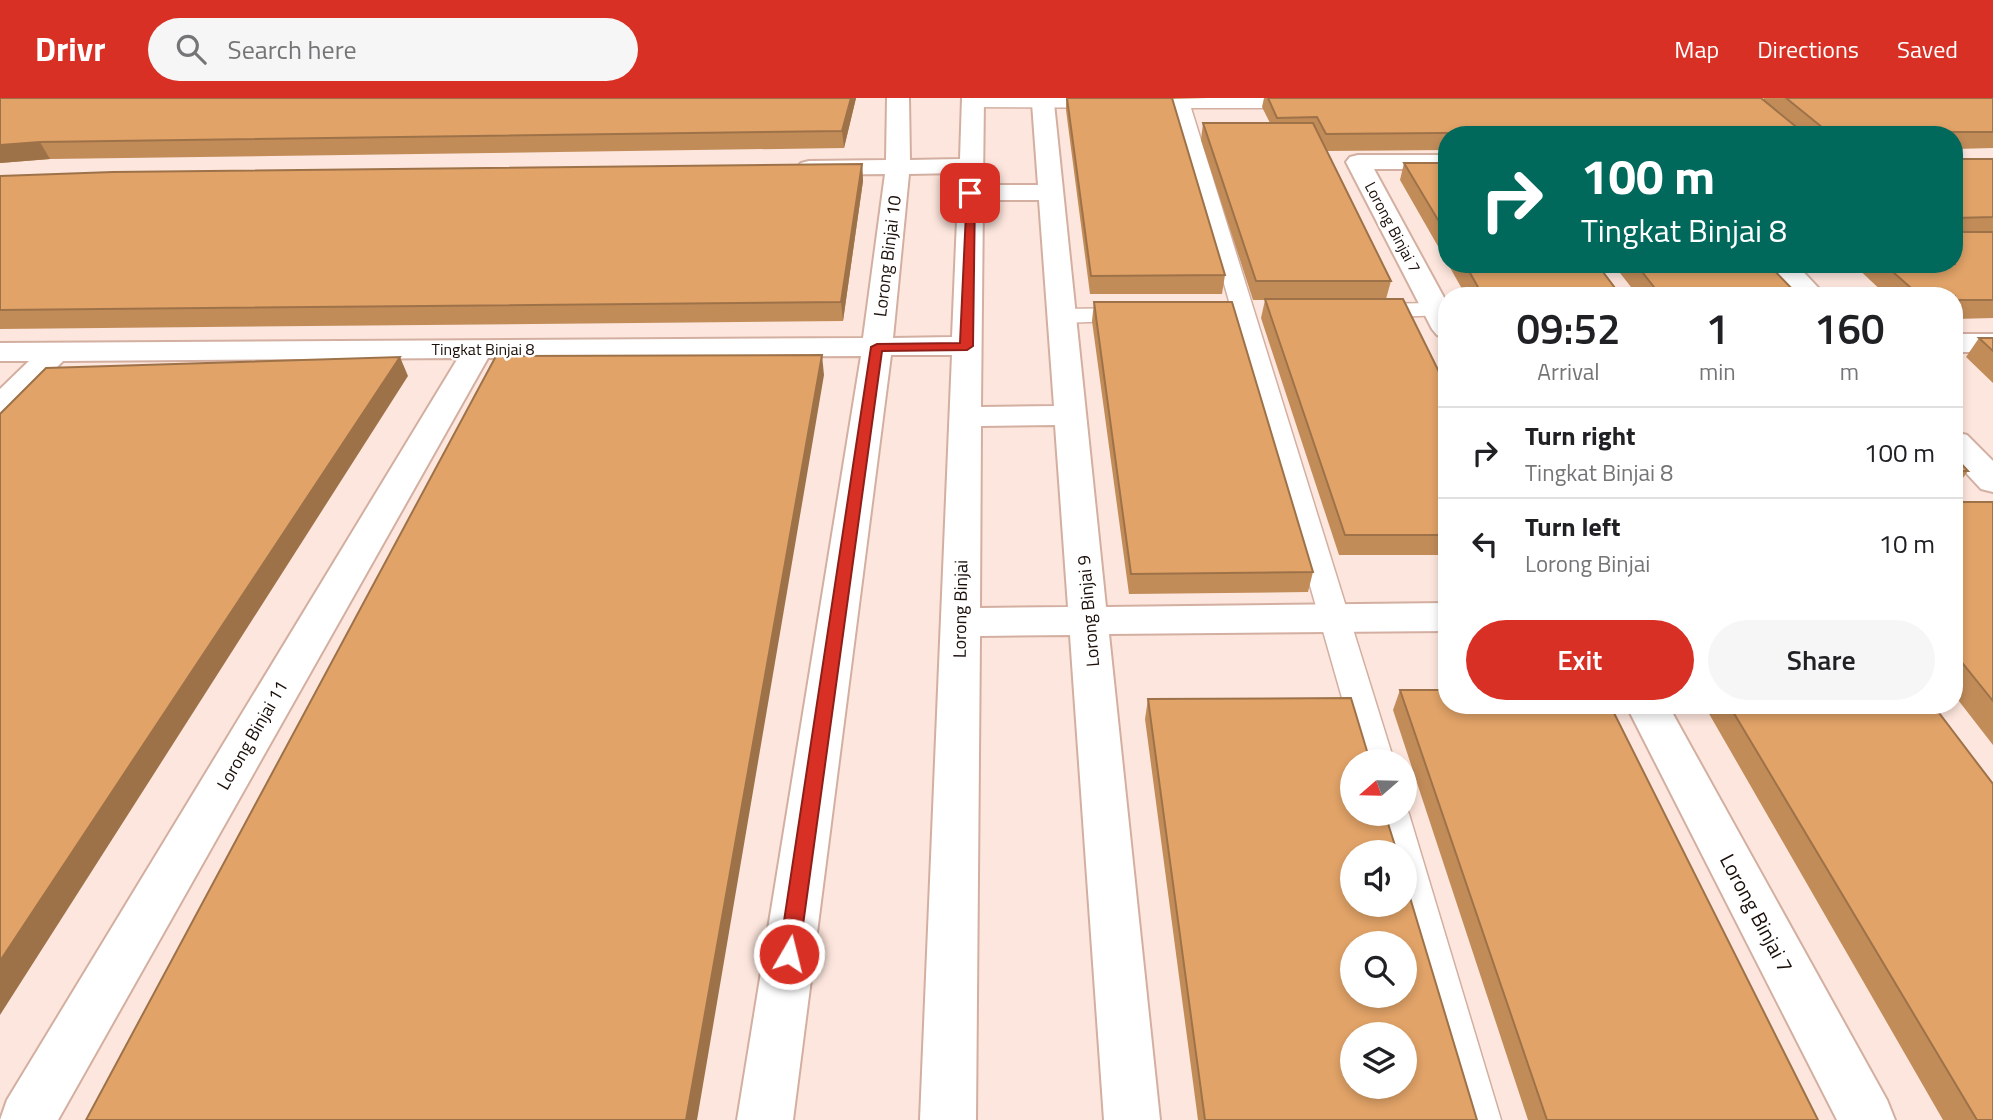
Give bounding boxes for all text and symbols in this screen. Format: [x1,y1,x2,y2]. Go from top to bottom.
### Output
search box [148,18,638,81]
text: Drivr [35,24,106,74]
icon: search [172,30,210,68]
text: Search here [228,30,357,69]
text: Map [1674,31,1719,67]
text: Directions [1757,31,1859,67]
text: Saved [1897,31,1958,67]
text: 100 m [1581,138,1715,213]
icon: right [1466,154,1557,245]
pin [940,163,1000,223]
icon: arrive [951,174,989,212]
street label: Lorong Binjai 7 [1359,177,1427,277]
street label: Lorong Binjai 10 [866,194,908,318]
text: Tingkat Binjai 8 [1581,206,1787,254]
text: 09:52 [1516,296,1621,360]
text: 1 [1706,296,1729,360]
text: 160 [1814,296,1885,360]
street label: Tingkat Binjai 8 [432,337,535,361]
text: Arrival [1537,354,1600,389]
text: min [1699,354,1736,389]
text: m [1840,354,1859,389]
text: Turn right [1525,416,1636,455]
text: 100 m [1864,433,1935,472]
icon: right [1466,434,1504,472]
text: Tingkat Binjai 8 [1525,455,1673,490]
text: Turn left [1525,507,1620,546]
text: 10 m [1878,524,1935,563]
icon: left [1466,525,1504,563]
text: Lorong Binjai [1525,546,1650,581]
street label: Lorong Binjai 9 [1070,554,1106,668]
street label: Lorong Binjai [946,560,974,658]
button: Exit [1466,620,1694,700]
button: Share [1708,620,1935,700]
street label: Lorong Binjai 11 [210,675,294,795]
north arrow [1340,749,1418,826]
map controls [1340,749,1417,1099]
button: sound [1340,840,1417,917]
street label: Lorong Binjai 7 [1712,848,1802,978]
position arrow [752,917,826,991]
button: search [1340,931,1417,1008]
button: layers [1340,1022,1417,1099]

